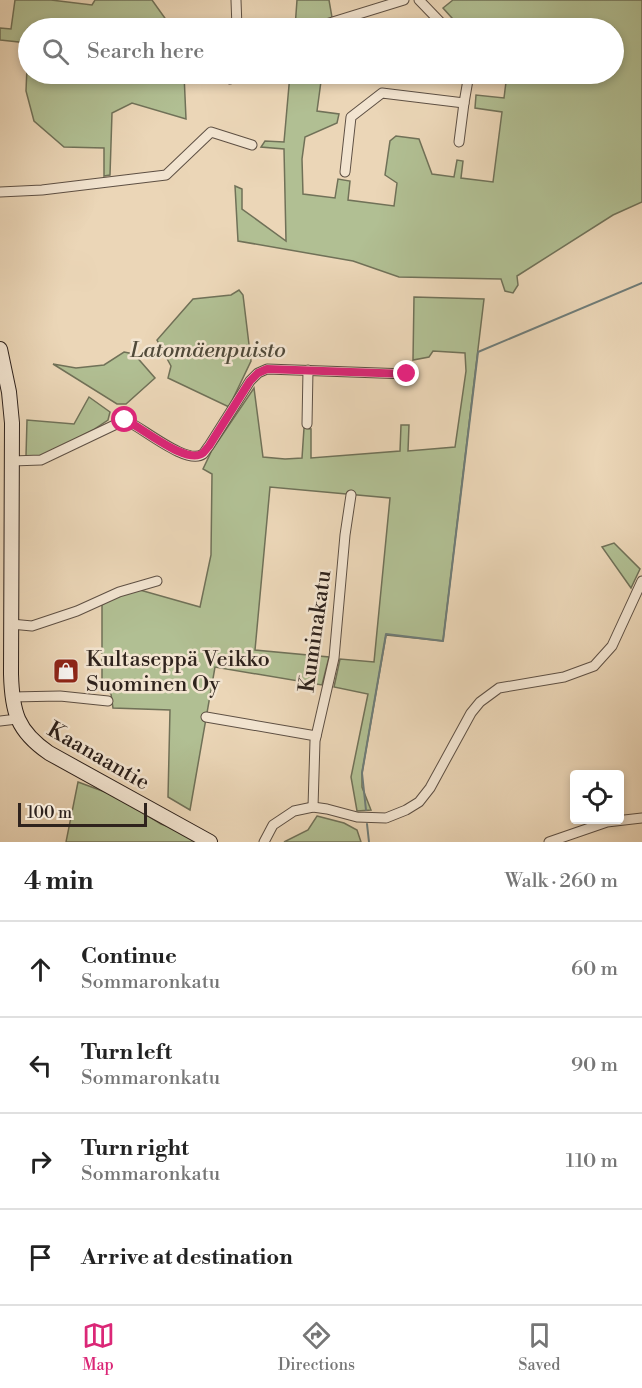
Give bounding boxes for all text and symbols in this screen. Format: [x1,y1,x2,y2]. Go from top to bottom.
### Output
search box [18,18,624,84]
icon: search [39,35,72,68]
text: Search here [87,38,204,65]
park label: Latomäenpuisto [129,337,286,364]
route end [393,360,419,386]
route start [111,406,137,432]
street label: Kuminakatu [294,568,338,694]
place label: Kultaseppä Veikko Suominen Oy [86,646,270,698]
shop icon: Kultaseppä Veikko Suominen Oy [51,656,81,686]
street label: Kaanaantie [42,716,154,796]
map controls [570,770,624,824]
button: locate [570,770,624,824]
scale bar [18,800,147,828]
text: 100 m [27,803,72,823]
text: 4 min [24,865,94,897]
text: Walk · 260 m [505,869,618,894]
text: Continue [81,943,177,970]
icon: ahead [24,953,57,986]
text: 60 m [571,957,618,982]
text: Sommaronkatu [81,970,220,995]
text: Turn left [81,1039,172,1066]
icon: left [24,1049,57,1082]
text: 90 m [571,1053,618,1078]
text: Sommaronkatu [81,1066,220,1091]
text: Turn right [81,1135,189,1162]
icon: right [24,1145,57,1178]
text: 110 m [566,1149,618,1174]
text: Sommaronkatu [81,1162,220,1187]
icon: arrive [24,1241,57,1274]
text: Arrive at destination [81,1244,293,1271]
tab: Map [82,1319,115,1375]
tab: Directions [278,1319,355,1375]
tab: Saved [518,1319,560,1375]

